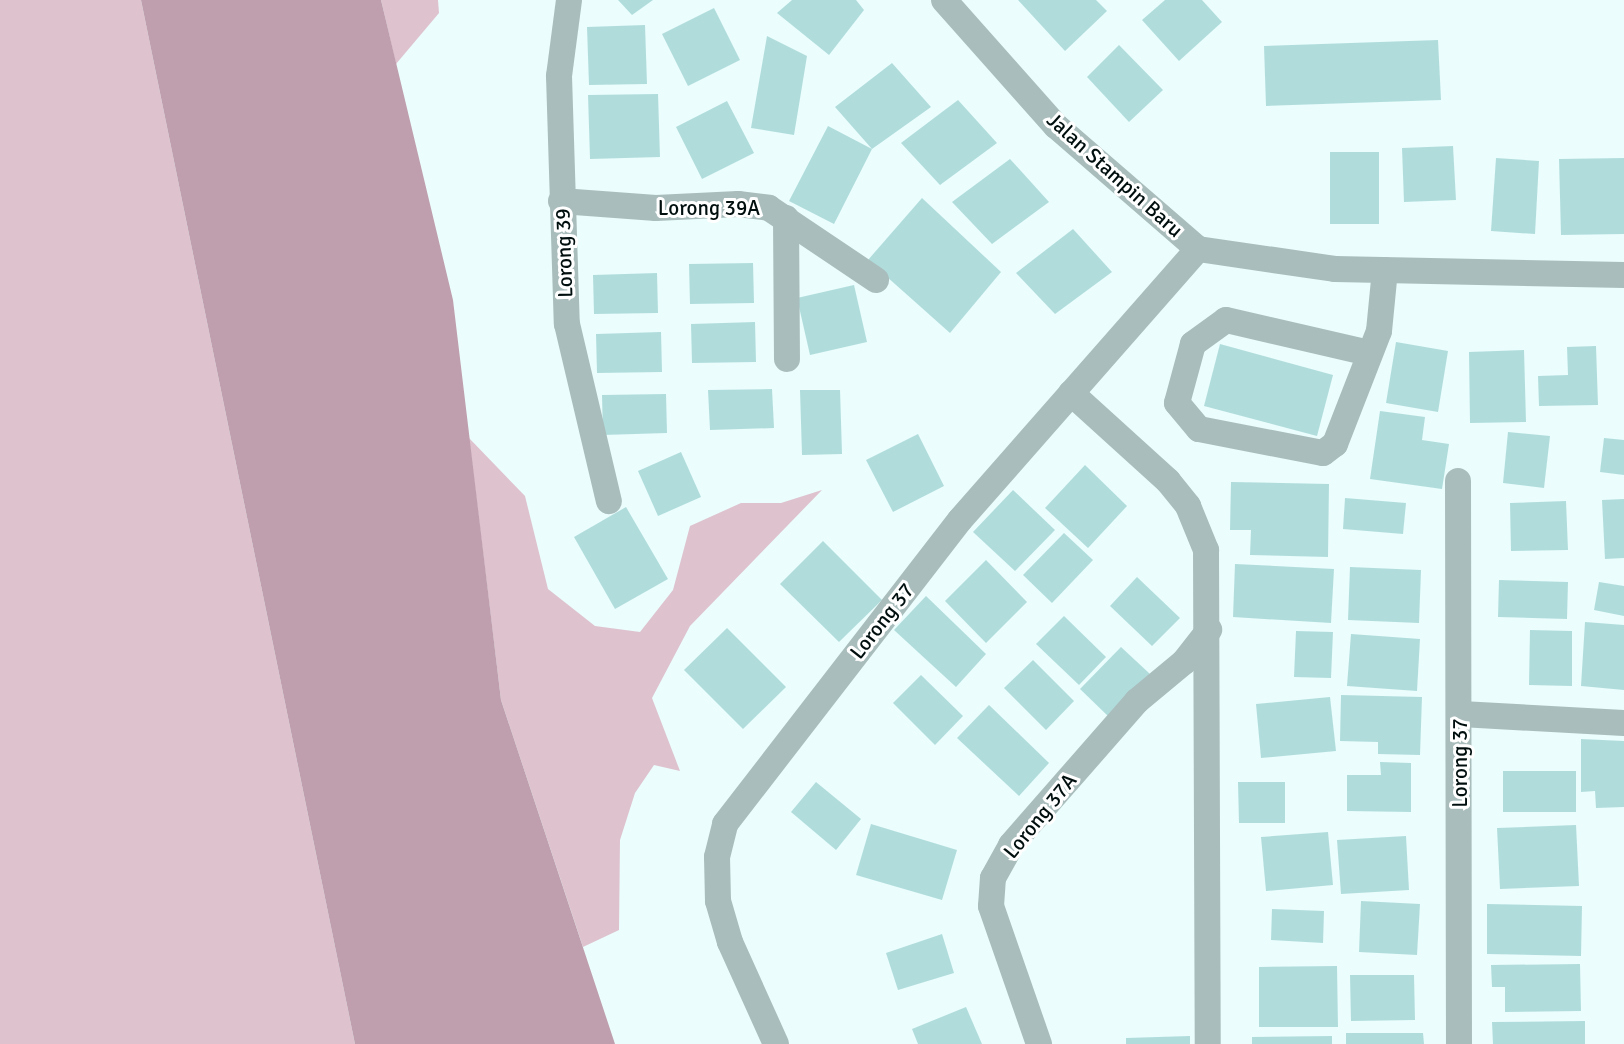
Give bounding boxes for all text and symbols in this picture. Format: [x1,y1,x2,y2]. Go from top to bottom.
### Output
street label: Jalan Stampin Baru [1042,107,1188,243]
street label: Lorong 39A [658,195,760,221]
street label: Lorong 39 [550,208,578,298]
street label: Lorong 37 [845,578,919,664]
street label: Lorong 37 [1447,718,1473,808]
street label: Lorong 37A [998,768,1082,864]

